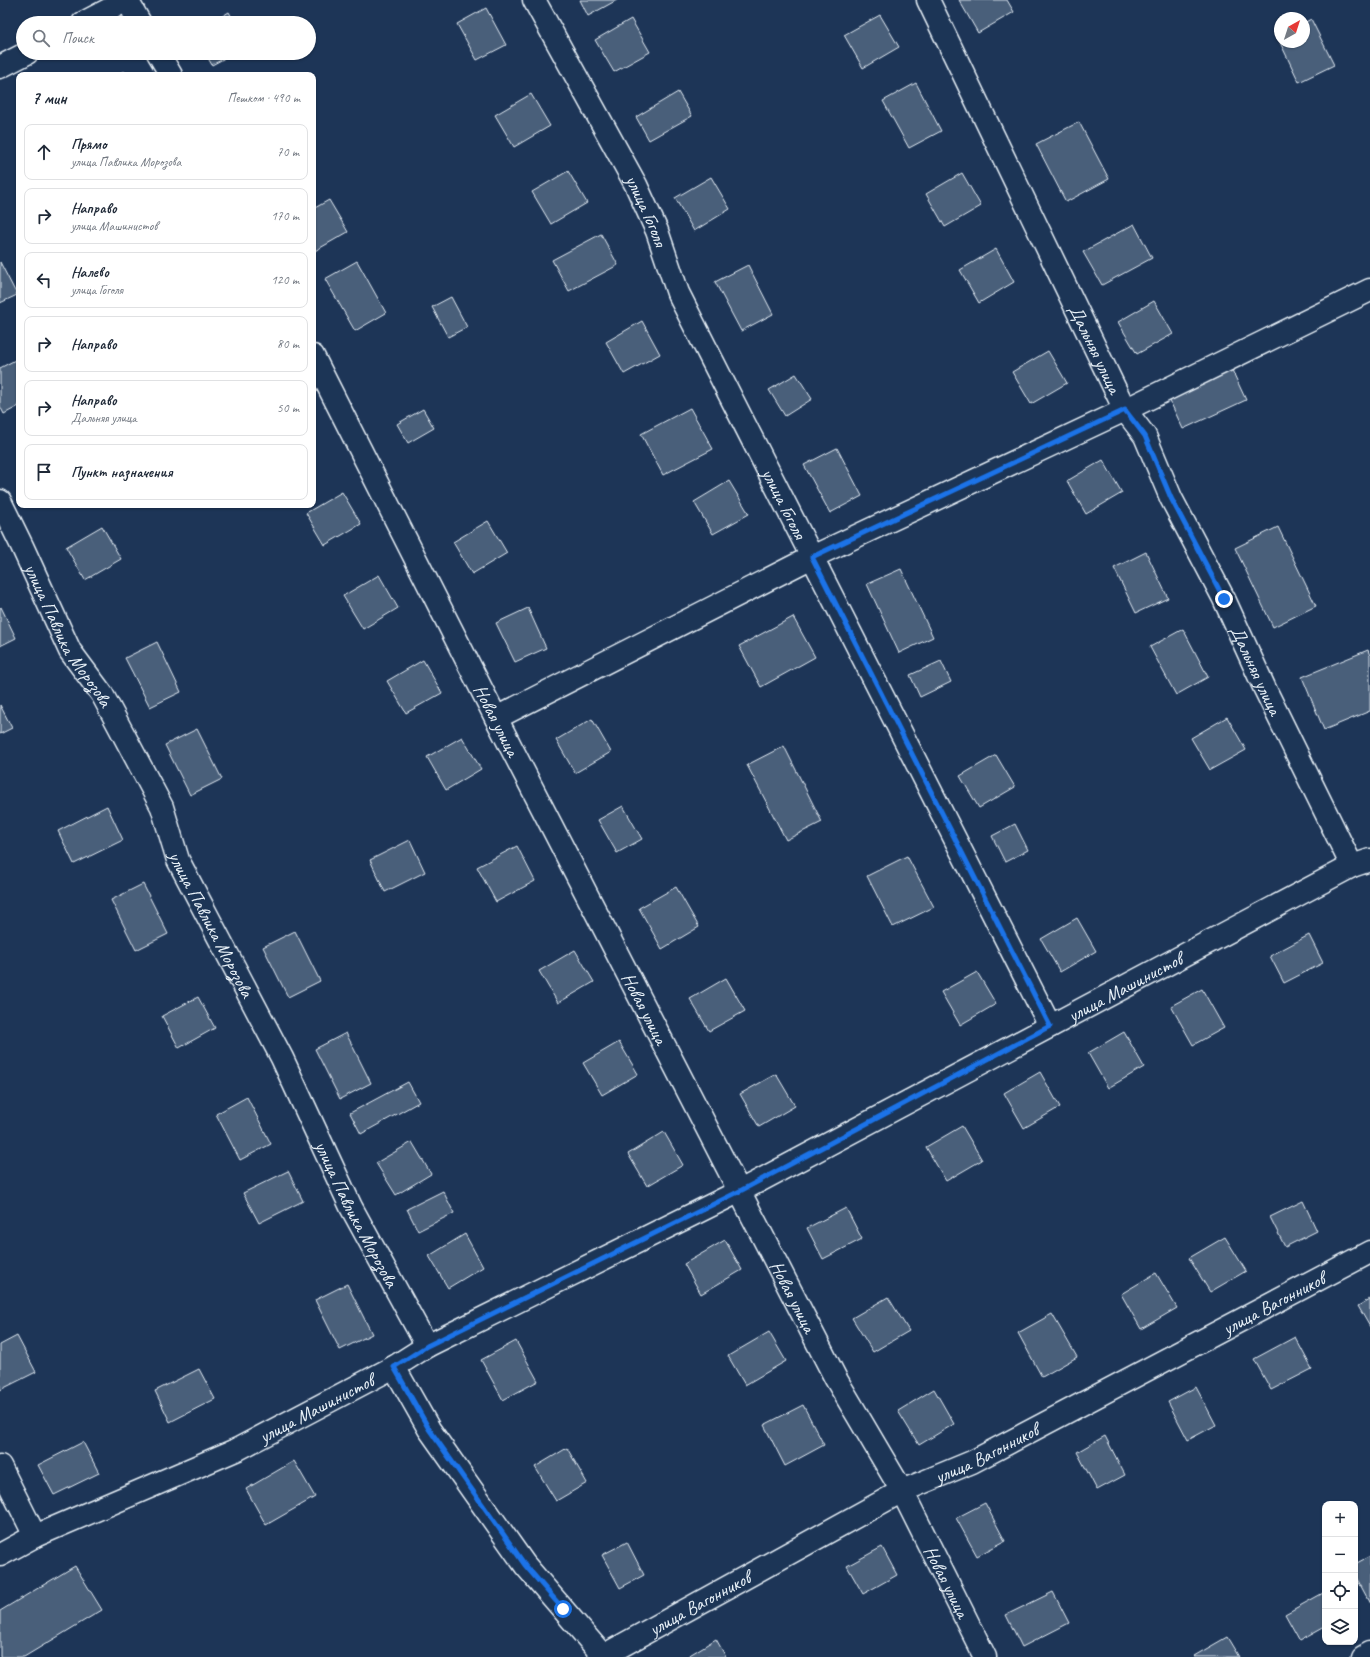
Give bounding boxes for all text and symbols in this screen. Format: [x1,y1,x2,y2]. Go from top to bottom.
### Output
north arrow [1274,12,1310,48]
search box [16,16,316,60]
icon: search [30,27,52,49]
text: Поиск [62,29,94,48]
text: 7 мин [32,88,67,109]
text: Пешком · 490 m [227,90,300,106]
text: Прямо [71,135,107,154]
icon: ahead [33,141,55,163]
text: 70 m [277,144,299,160]
text: улица Павлика Морозова [71,154,181,170]
street label: улица Гоголя [619,170,673,251]
text: Направо [71,199,117,218]
icon: right [33,205,55,227]
text: 170 m [271,208,299,224]
text: улица Машинистов [71,218,157,234]
text: Налево [71,263,109,282]
icon: left [33,269,55,291]
text: 120 m [271,272,299,288]
text: улица Гоголя [71,282,123,298]
street label: Дальняя улица [1063,301,1127,400]
icon: right [33,333,55,355]
text: Направо [71,335,117,354]
text: 80 m [277,336,299,352]
text: Направо [71,391,117,410]
icon: right [33,397,55,419]
text: 50 m [277,400,299,416]
text: Дальняя улица [71,410,137,426]
icon: arrive [33,461,55,483]
text: Пункт назначения [71,463,173,482]
street label: улица Гоголя [755,463,812,544]
street label: улица Павлика Морозова [18,559,118,713]
route end [1215,590,1233,608]
street label: Дальняя улица [1225,622,1288,721]
street label: Новая улица [468,680,526,763]
street label: улица Павлика Морозова [163,848,260,1003]
street label: улица Машинистов [1063,945,1190,1028]
street label: Новая улица [616,969,674,1051]
street label: улица Павлика Морозова [309,1136,404,1293]
street label: Новая улица [764,1257,822,1339]
street label: улица Вагонников [1218,1265,1333,1341]
street label: улица Машинистов [254,1367,382,1449]
street label: улица Вагонников [930,1416,1046,1490]
map controls [1322,1501,1358,1645]
button: + [1322,1501,1358,1537]
button: − [1322,1537,1358,1573]
street label: Новая улица [918,1542,975,1624]
street label: улица Вагонников [644,1564,759,1642]
button: locate [1322,1573,1358,1609]
route start [554,1600,572,1618]
button: layers [1322,1609,1358,1645]

